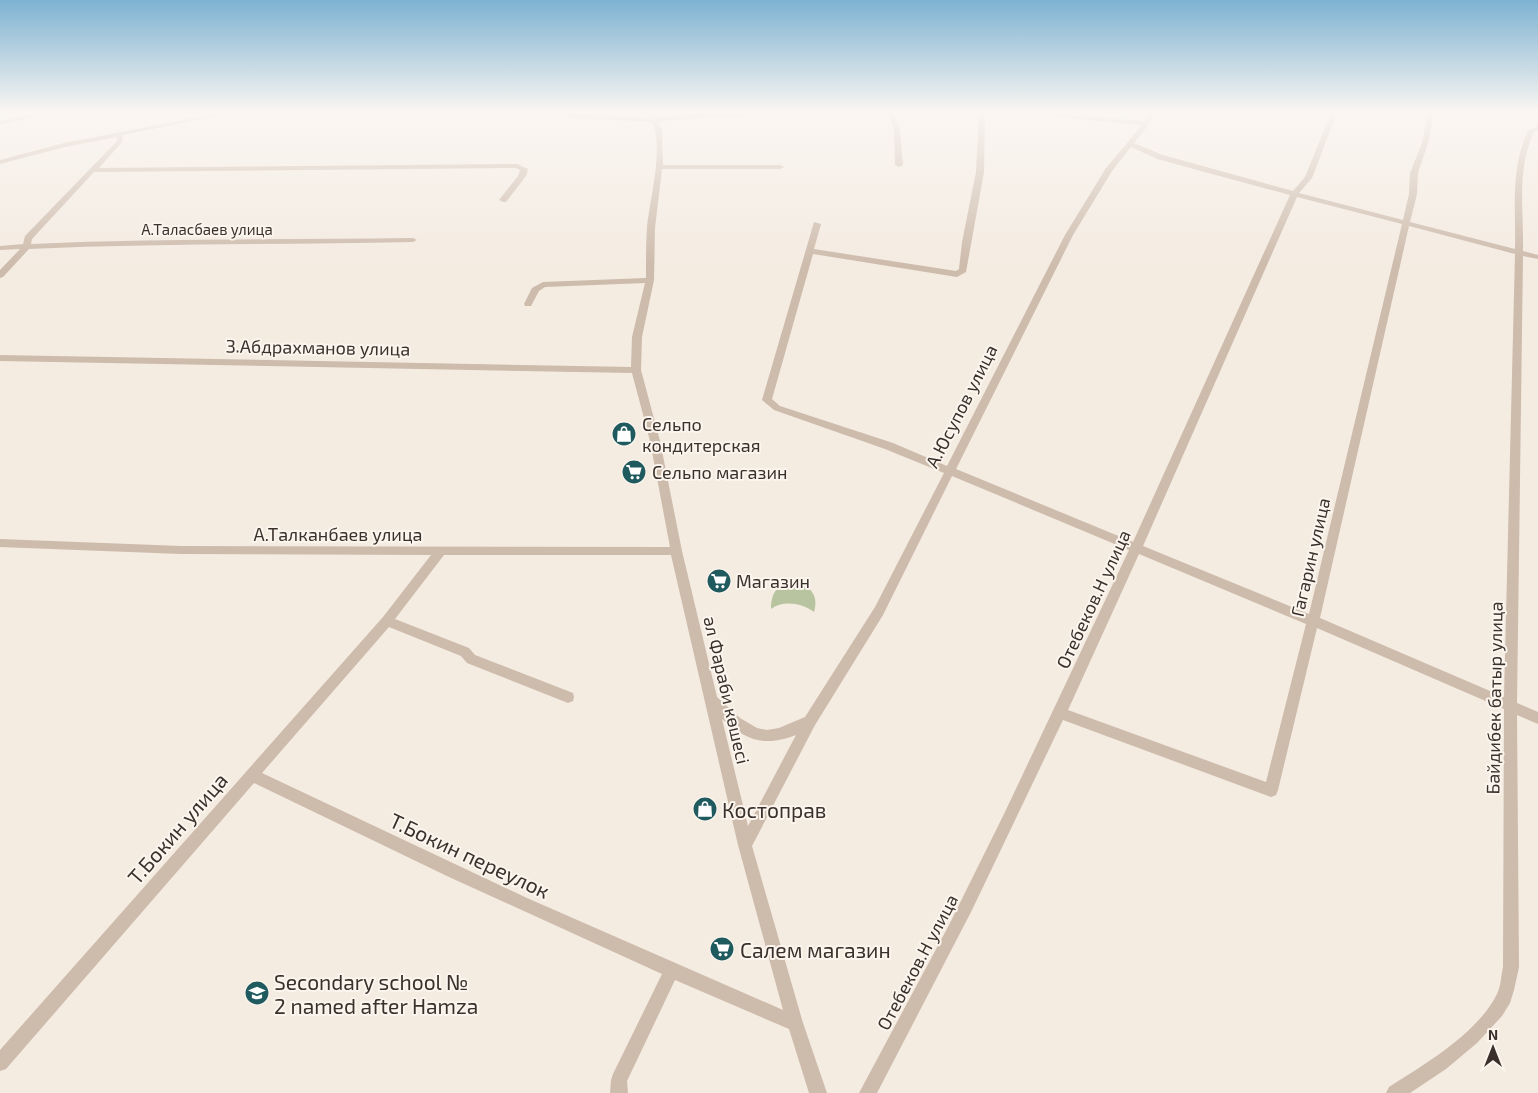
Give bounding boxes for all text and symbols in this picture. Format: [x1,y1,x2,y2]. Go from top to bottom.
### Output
street label: А.Таласбаев улица [141,220,273,239]
street label: З.Абдрахманов улица [226,334,410,360]
street label: А.Юсупов улица [920,341,1002,471]
place label: Сельпо кондитерская [642,413,761,456]
shop icon: Сельпо кондитерская [611,421,637,447]
supermarket icon: Сельпо магазин [621,459,647,485]
place label: Сельпо магазин [652,461,788,483]
street label: Гагарин улица [1286,495,1334,619]
street label: А.Талканбаев улица [253,523,423,545]
street label: Отебеков.Н улица [1051,526,1135,672]
supermarket icon: Магазин [706,568,732,594]
place label: Магазин [736,570,810,592]
street label: Байдибек батыр улица [1481,601,1507,795]
street label: әл Фараби көшесі [699,614,755,766]
street label: Т.Бокин улица [122,767,233,890]
shop icon: Костоправ [692,796,718,822]
place label: Костоправ [722,797,826,822]
street label: Т.Бокин переулок [386,807,554,904]
street label: Отебеков.Н улица [872,890,962,1034]
supermarket icon: Салем магазин [709,936,735,962]
place label: Салем магазин [740,937,891,962]
place label: Secondary school № 2 named after Hamza [274,969,478,1018]
school or university icon: Secondary school № 2 named after Hamza [244,980,270,1006]
north arrow [1468,1023,1518,1073]
text: N [1488,1026,1498,1043]

